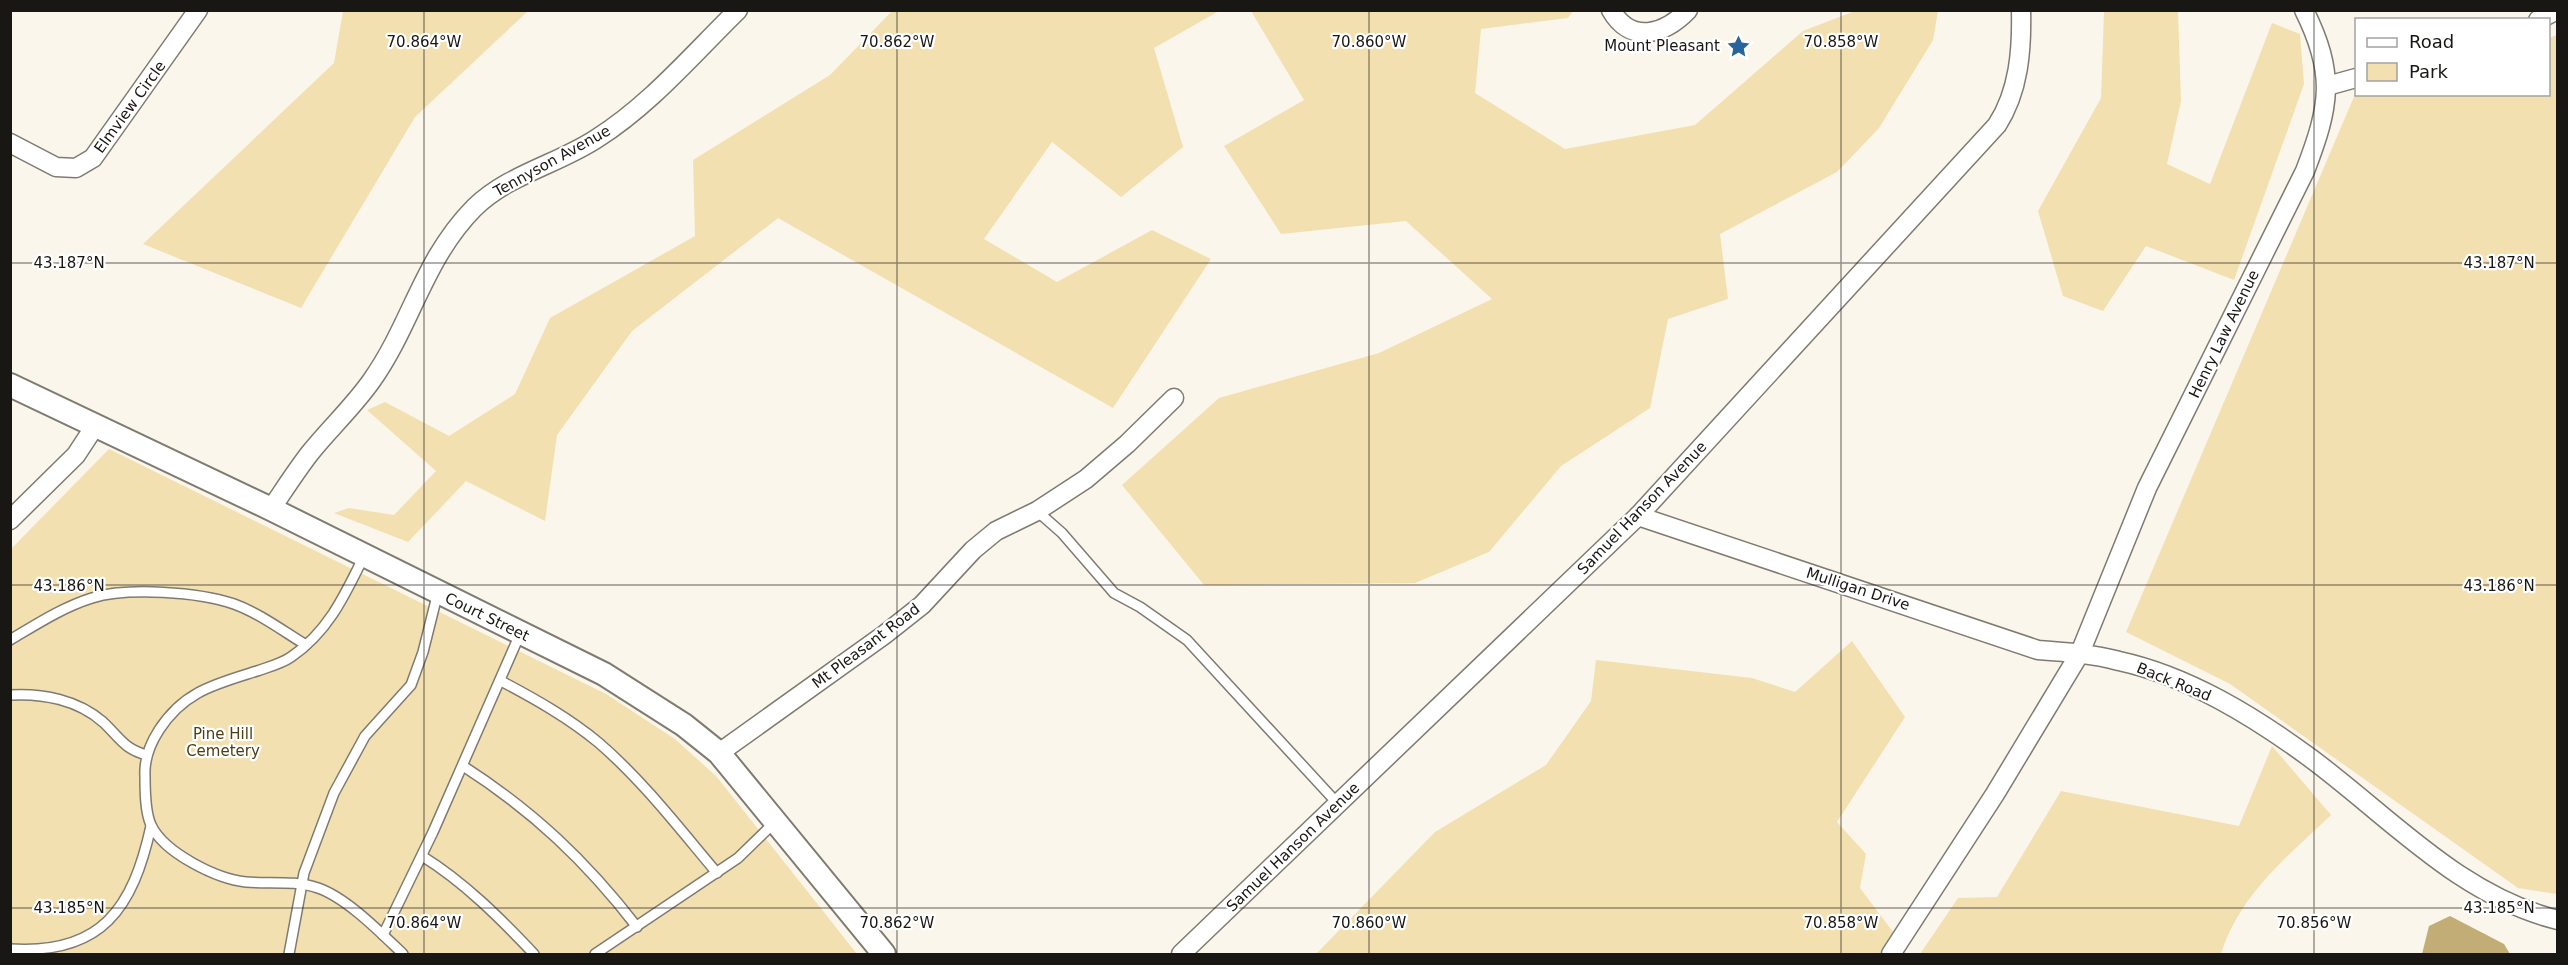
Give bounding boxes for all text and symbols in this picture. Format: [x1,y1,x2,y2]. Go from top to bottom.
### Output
legend [2355,18,2550,96]
text: Road [2409,31,2454,52]
text: 70.864°W [387,33,462,51]
text: 70.862°W [860,33,935,51]
text: 70.860°W [1332,33,1407,51]
place icon: Mount Pleasant [1725,33,1751,59]
text: 70.858°W [1804,33,1879,51]
place label: Mount Pleasant [1604,37,1720,55]
street label: Elmview Circle [90,57,170,157]
text: Park [2409,61,2448,82]
street label: Tennyson Avenue [490,121,614,201]
text: 43.187°N [33,254,105,272]
text: 43.187°N [2463,254,2535,272]
street label: Henry Law Avenue [2185,267,2263,401]
street label: Samuel Hanson Avenue [1574,438,1710,578]
street label: Mulligan Drive [1804,564,1912,614]
text: 43.186°N [33,577,105,595]
text: 43.186°N [2463,577,2535,595]
street label: Court Street [442,589,532,645]
street label: Mt Pleasant Road [809,600,923,692]
street label: Back Road [2134,659,2214,705]
park label: Pine Hill Cemetery [186,725,260,760]
street label: Samuel Hanson Avenue [1223,779,1363,915]
text: 43.185°N [33,899,105,917]
text: 43.185°N [2463,899,2535,917]
text: 70.864°W [387,914,462,932]
text: 70.862°W [860,914,935,932]
text: 70.860°W [1332,914,1407,932]
text: 70.858°W [1804,914,1879,932]
text: 70.856°W [2277,914,2352,932]

